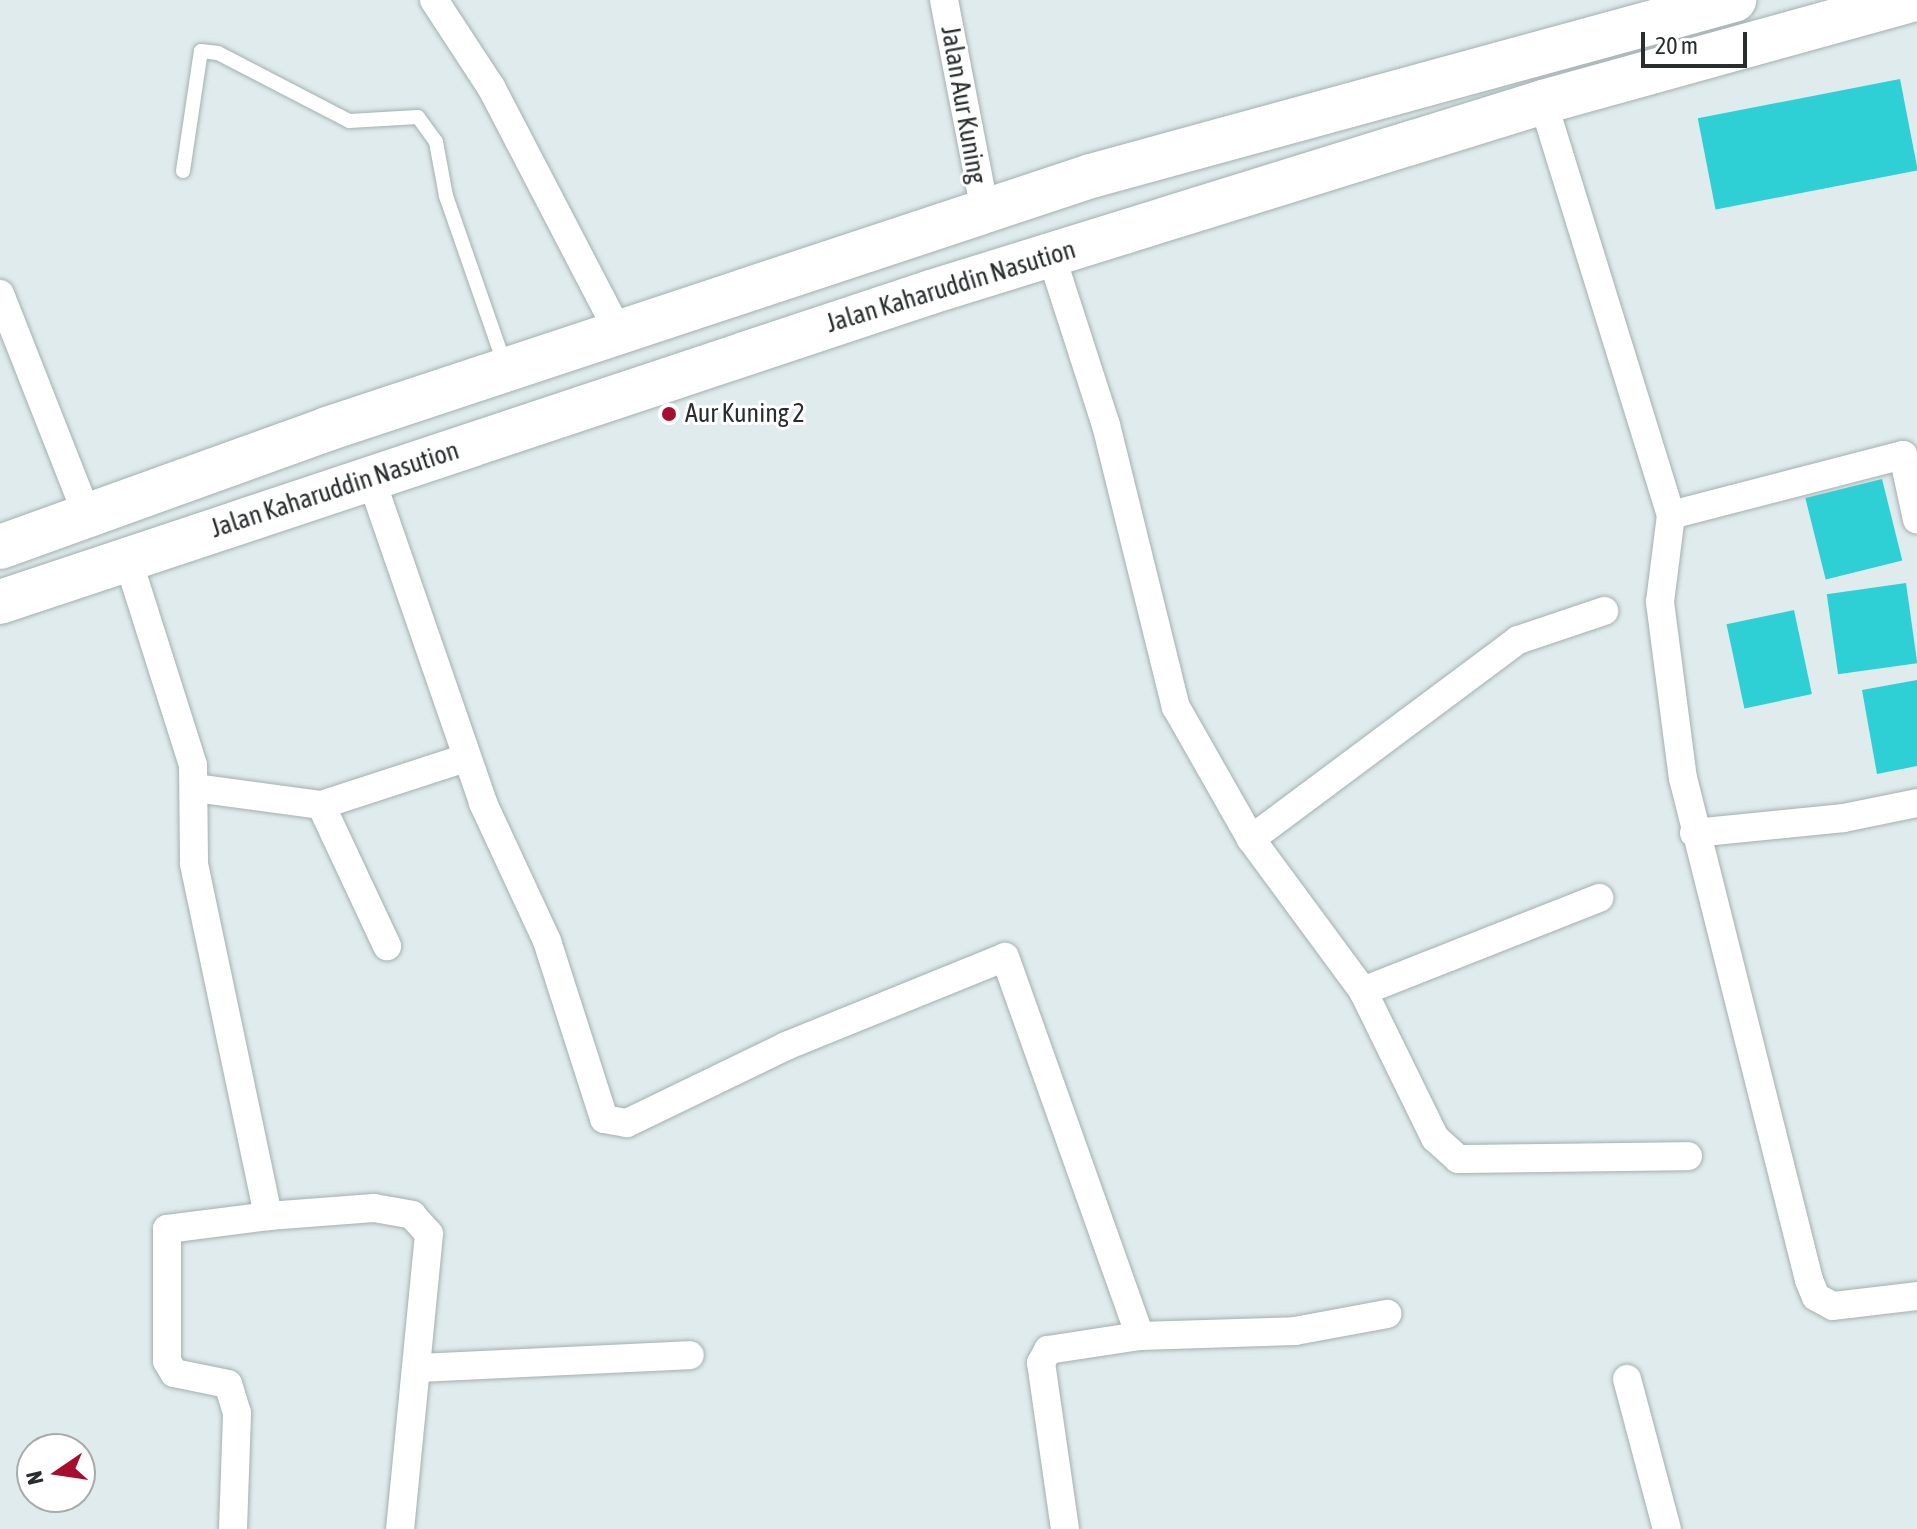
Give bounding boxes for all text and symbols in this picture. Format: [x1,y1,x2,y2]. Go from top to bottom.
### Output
scale bar [1645,16,1751,66]
street label: Jalan Aur Kuning [934,24,992,186]
text: 20 m [1655,32,1698,59]
street label: Jalan Kaharuddin Nasution [823,234,1079,340]
place label: Aur Kuning 2 [685,398,805,430]
marker: Aur Kuning 2 [660,405,678,423]
street label: Jalan Kaharuddin Nasution [207,435,463,545]
north arrow [16,1433,96,1513]
text: N [20,1469,49,1487]

